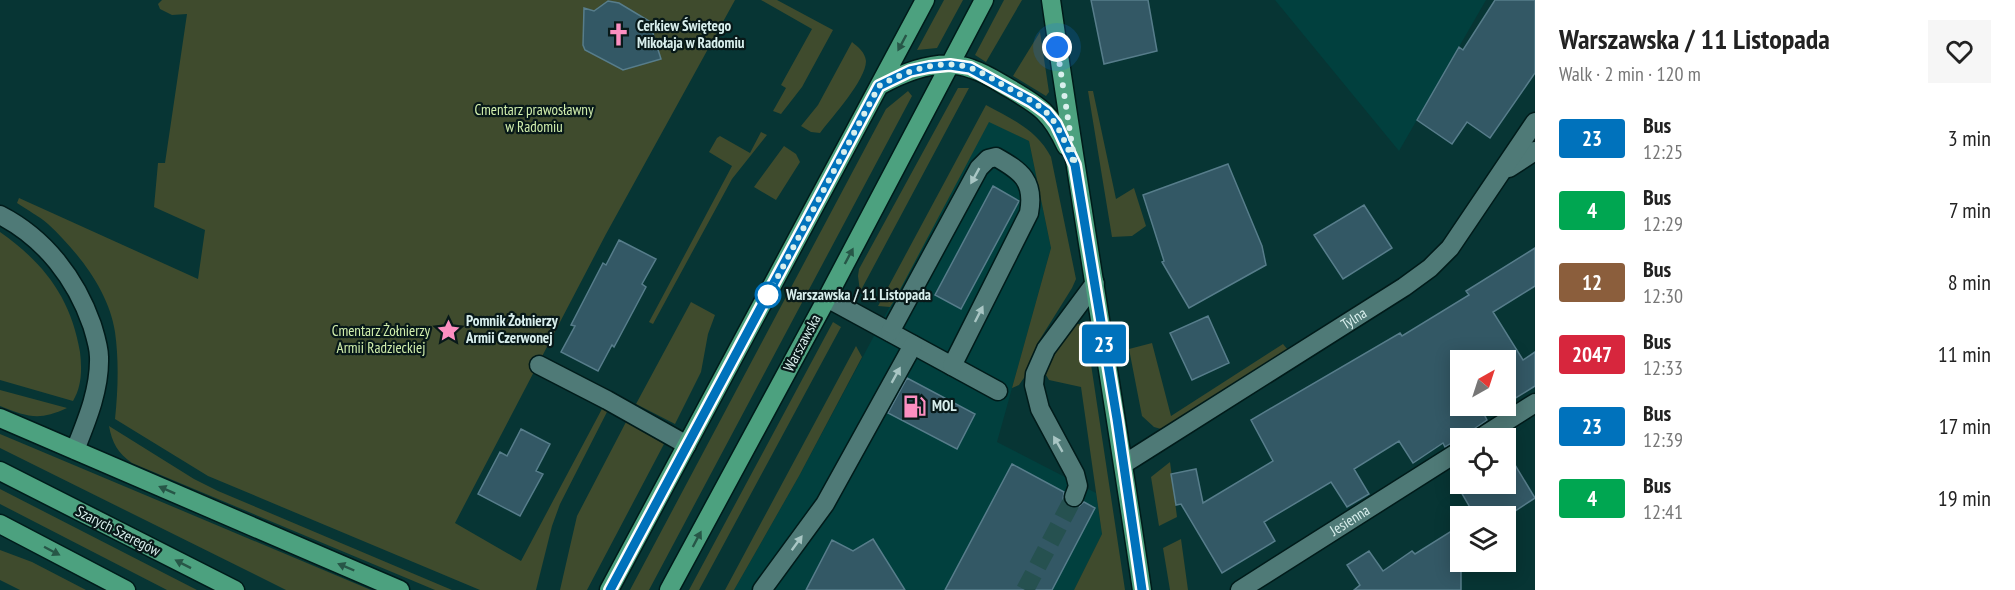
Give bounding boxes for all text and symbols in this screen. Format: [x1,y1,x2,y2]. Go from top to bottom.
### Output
place label: Cerkiew Świętego Mikołaja w Radomiu [637,16,745,52]
text: Warszawska / 11 Listopada [1559,20,1830,57]
button: heart [1928,20,1991,83]
church icon: Cerkiew Świętego Mikołaja w Radomiu [606,22,632,48]
your location [1042,32,1072,62]
one-way arrow [897,35,907,52]
text: Walk · 2 min · 120 m [1559,61,1701,87]
park label: Cmentarz prawosławny w Radomiu [474,100,594,136]
text: Bus [1643,111,1671,139]
text: 3 min [1948,124,1991,152]
text: 23 [1582,125,1602,152]
text: 12:25 [1643,139,1683,165]
one-way arrow [970,168,980,185]
text: Bus [1643,183,1671,211]
text: 7 min [1949,196,1991,224]
text: 4 [1587,197,1597,224]
text: 12:29 [1643,211,1683,237]
one-way arrow [844,247,854,264]
text: Bus [1643,255,1671,283]
text: 8 min [1948,268,1991,296]
text: 12 [1582,269,1602,296]
marker: Warszawska / 11 Listopada [755,282,781,308]
text: 12:30 [1643,283,1683,309]
place label: Warszawska / 11 Listopada [785,285,931,304]
street label: Tylna [1337,303,1370,333]
one-way arrow [974,305,984,322]
place label: Pomnik Żołnierzy Armii Czerwonej [465,311,559,347]
street label: Warszawska [779,311,824,375]
place icon: Pomnik Żołnierzy Armii Czerwonej [435,317,461,343]
park label: Cmentarz Żołnierzy Armii Radzieckiej [332,321,431,357]
line badge: 23 [1077,324,1131,364]
text: Bus [1643,327,1671,355]
text: 23 [1094,331,1114,358]
text: 11 min [1938,340,1991,368]
text: 2047 [1572,341,1612,368]
north arrow [1450,350,1516,416]
map controls [1450,350,1516,572]
text: 12:33 [1643,355,1683,381]
one-way arrow [891,367,901,384]
fuel station icon: MOL [901,393,927,419]
place label: MOL [932,396,957,415]
text: Bus [1643,399,1671,427]
text: 17 min [1939,412,1991,440]
text: 23 [1582,413,1602,440]
text: 12:39 [1643,427,1683,453]
button: locate [1450,428,1516,494]
one-way arrow [1053,435,1063,452]
text: Bus [1643,471,1671,499]
text: 19 min [1938,484,1991,512]
one-way arrow [157,485,175,495]
text: 4 [1587,485,1597,512]
text: 12:41 [1643,499,1683,525]
street label: Jesienna [1325,500,1373,540]
street label: Szarych Szeregów [73,501,164,560]
button: layers [1450,506,1516,572]
one-way arrow [692,530,702,547]
one-way arrow [790,535,802,550]
one-way arrow [44,546,61,556]
one-way arrow [174,559,192,569]
one-way arrow [336,562,354,572]

